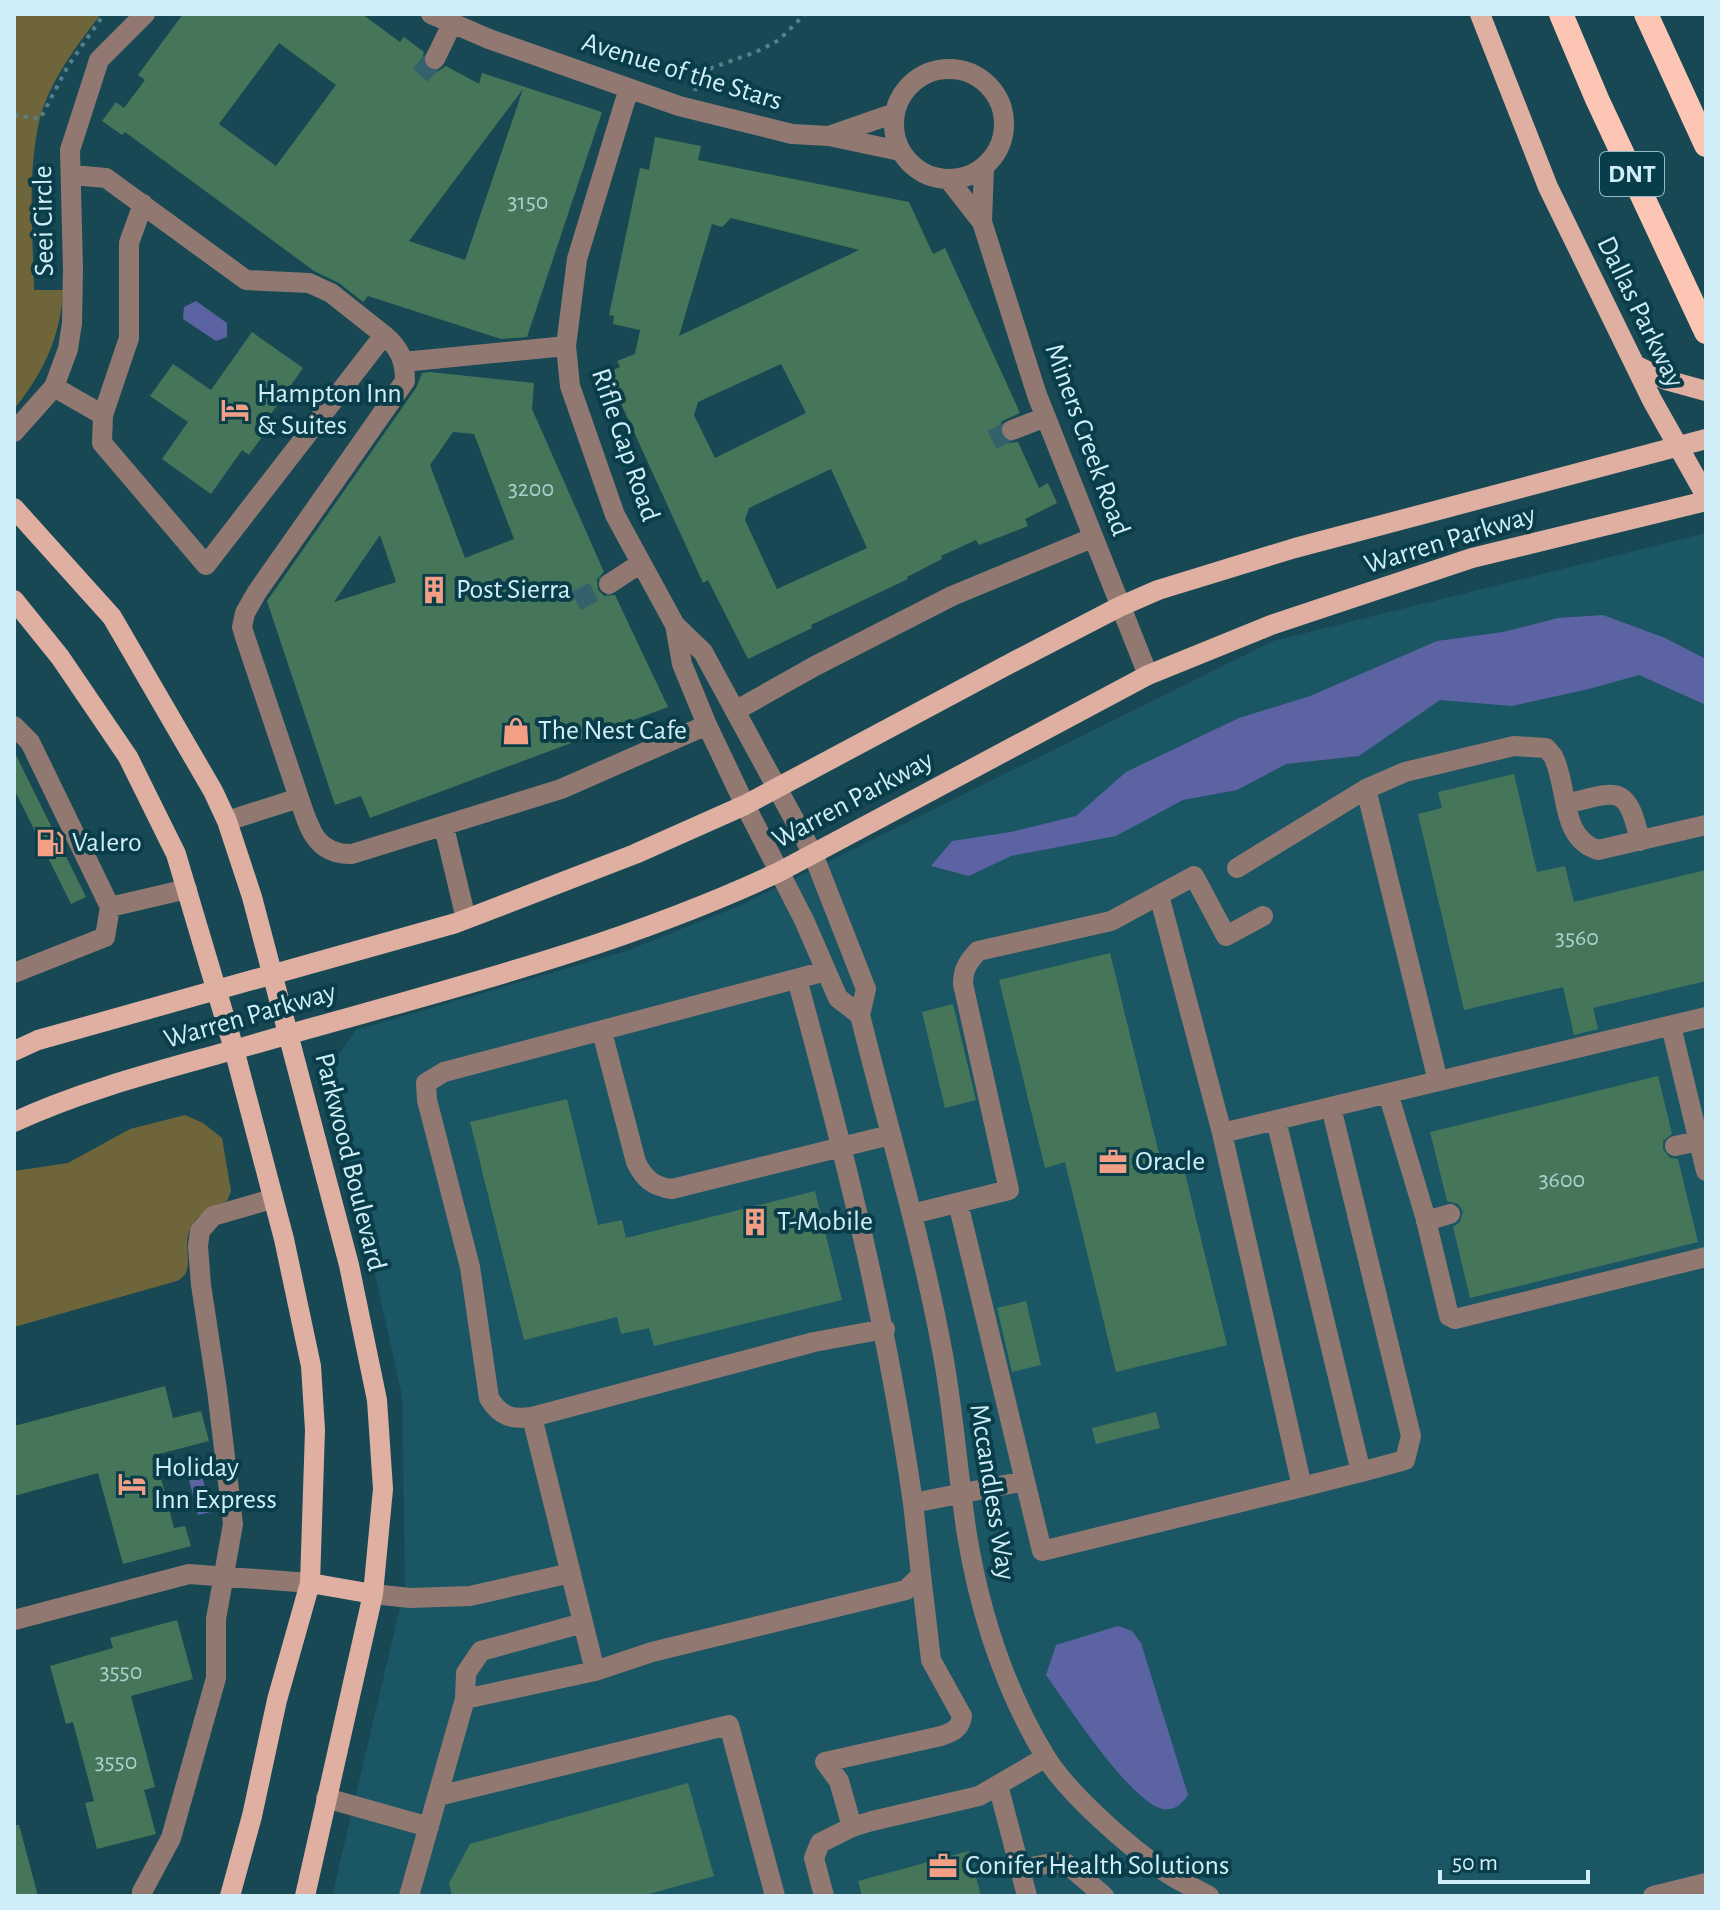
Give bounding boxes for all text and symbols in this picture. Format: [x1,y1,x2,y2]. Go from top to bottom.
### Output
street label: Avenue of the Stars [579,28,785,116]
road number: DNT [1600,152,1664,196]
street label: Seei Circle [29,165,59,277]
house number: 3150 [508,190,548,214]
street label: Dallas Parkway [1591,232,1689,392]
street label: Miners Creek Road [1039,340,1135,540]
street label: Rifle Gap Road [586,365,664,525]
place label: Hampton Inn & Suites [257,380,402,440]
hotel icon: Hampton Inn & Suites [220,395,250,425]
house number: 3200 [508,477,554,501]
street label: Warren Parkway [1361,501,1539,579]
building icon: Post Sierra [419,575,449,605]
place label: Post Sierra [456,576,571,604]
shop icon: The Nest Cafe [501,716,531,746]
place label: The Nest Cafe [538,717,687,745]
street label: Warren Parkway [768,746,938,854]
fuel station icon: Valero [35,828,65,858]
place label: Valero [72,829,142,857]
house number: 3560 [1555,926,1599,950]
street label: Warren Parkway [161,978,339,1054]
street label: Parkwood Boulevard [309,1050,391,1274]
office icon: Oracle [1098,1147,1128,1177]
place label: Oracle [1135,1148,1205,1176]
house number: 3600 [1539,1168,1585,1192]
building icon: T-Mobile [740,1207,770,1237]
place label: T-Mobile [777,1208,873,1236]
street label: Mccandless Way [964,1402,1020,1582]
place label: Holiday Inn Express [154,1454,277,1514]
hotel icon: Holiday Inn Express [117,1469,147,1499]
house number: 3550 [100,1660,142,1684]
house number: 3550 [95,1750,137,1774]
scale bar [1440,1834,1588,1884]
office icon: Conifer Health Solutions [928,1851,958,1881]
text: 50 m [1452,1851,1498,1875]
place label: Conifer Health Solutions [965,1852,1229,1880]

